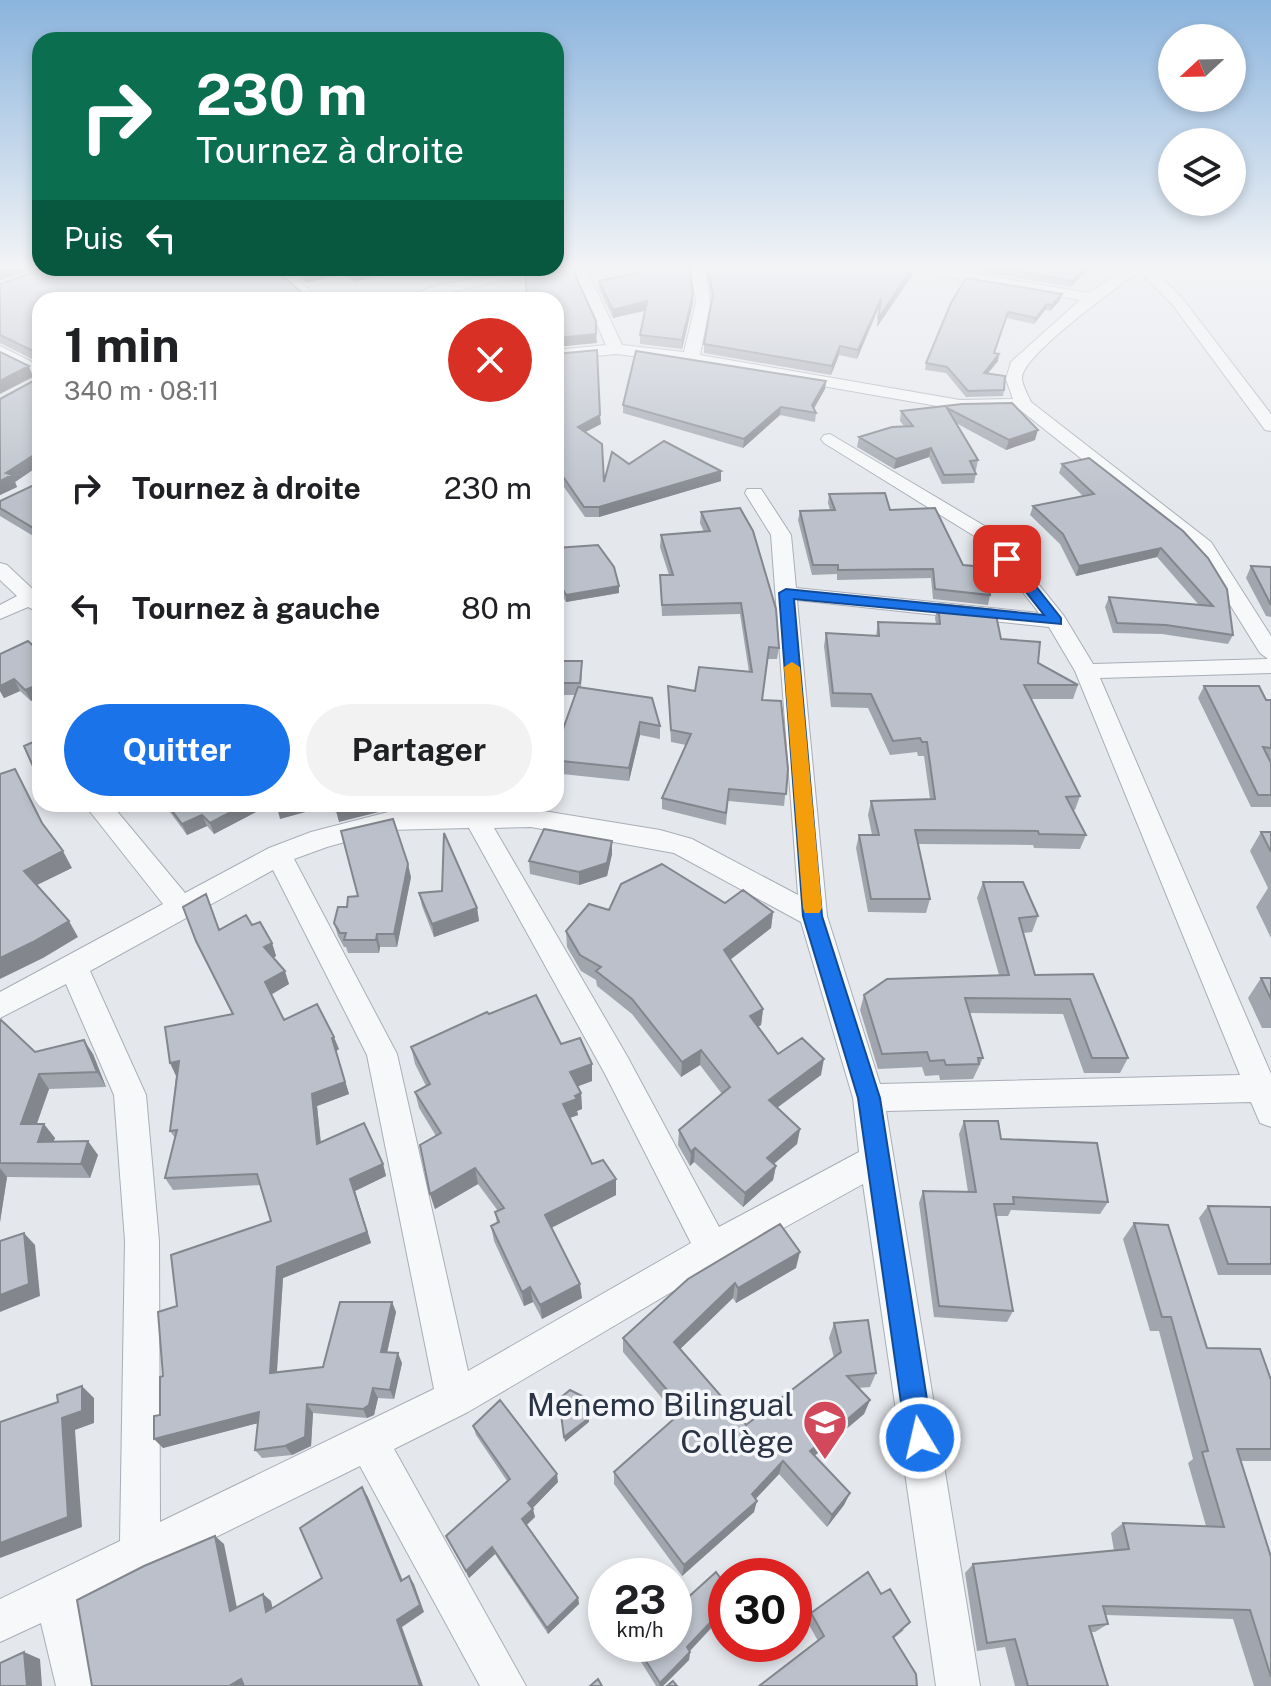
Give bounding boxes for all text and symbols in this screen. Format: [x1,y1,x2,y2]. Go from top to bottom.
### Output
north arrow [1158,24,1246,112]
map controls [1158,24,1246,216]
text: 230 m [196,62,368,128]
icon: right [64,64,168,168]
button: layers [1158,128,1246,216]
text: Tournez à droite [196,129,464,171]
icon: left [139,216,183,260]
text: Puis [64,220,123,256]
text: 1 min [64,316,180,373]
button: close [448,318,532,402]
text: 340 m · 08:11 [64,375,219,406]
icon: right [64,466,108,510]
text: Tournez à droite [132,470,361,506]
text: 230 m [444,470,532,506]
pin [973,525,1041,593]
icon: arrive [985,537,1029,581]
icon: left [64,586,108,630]
text: Tournez à gauche [132,590,380,626]
text: 80 m [461,590,532,626]
button: Quitter [64,704,290,796]
button: Partager [306,704,532,796]
place label: Menemo Bilingual Collège [527,1386,794,1460]
position arrow [878,1396,962,1480]
school or university icon: Menemo Bilingual Collège [801,1398,849,1461]
speed limit sign: 30 [708,1558,812,1662]
text: 23 [614,1576,666,1623]
text: km/h [616,1618,664,1642]

